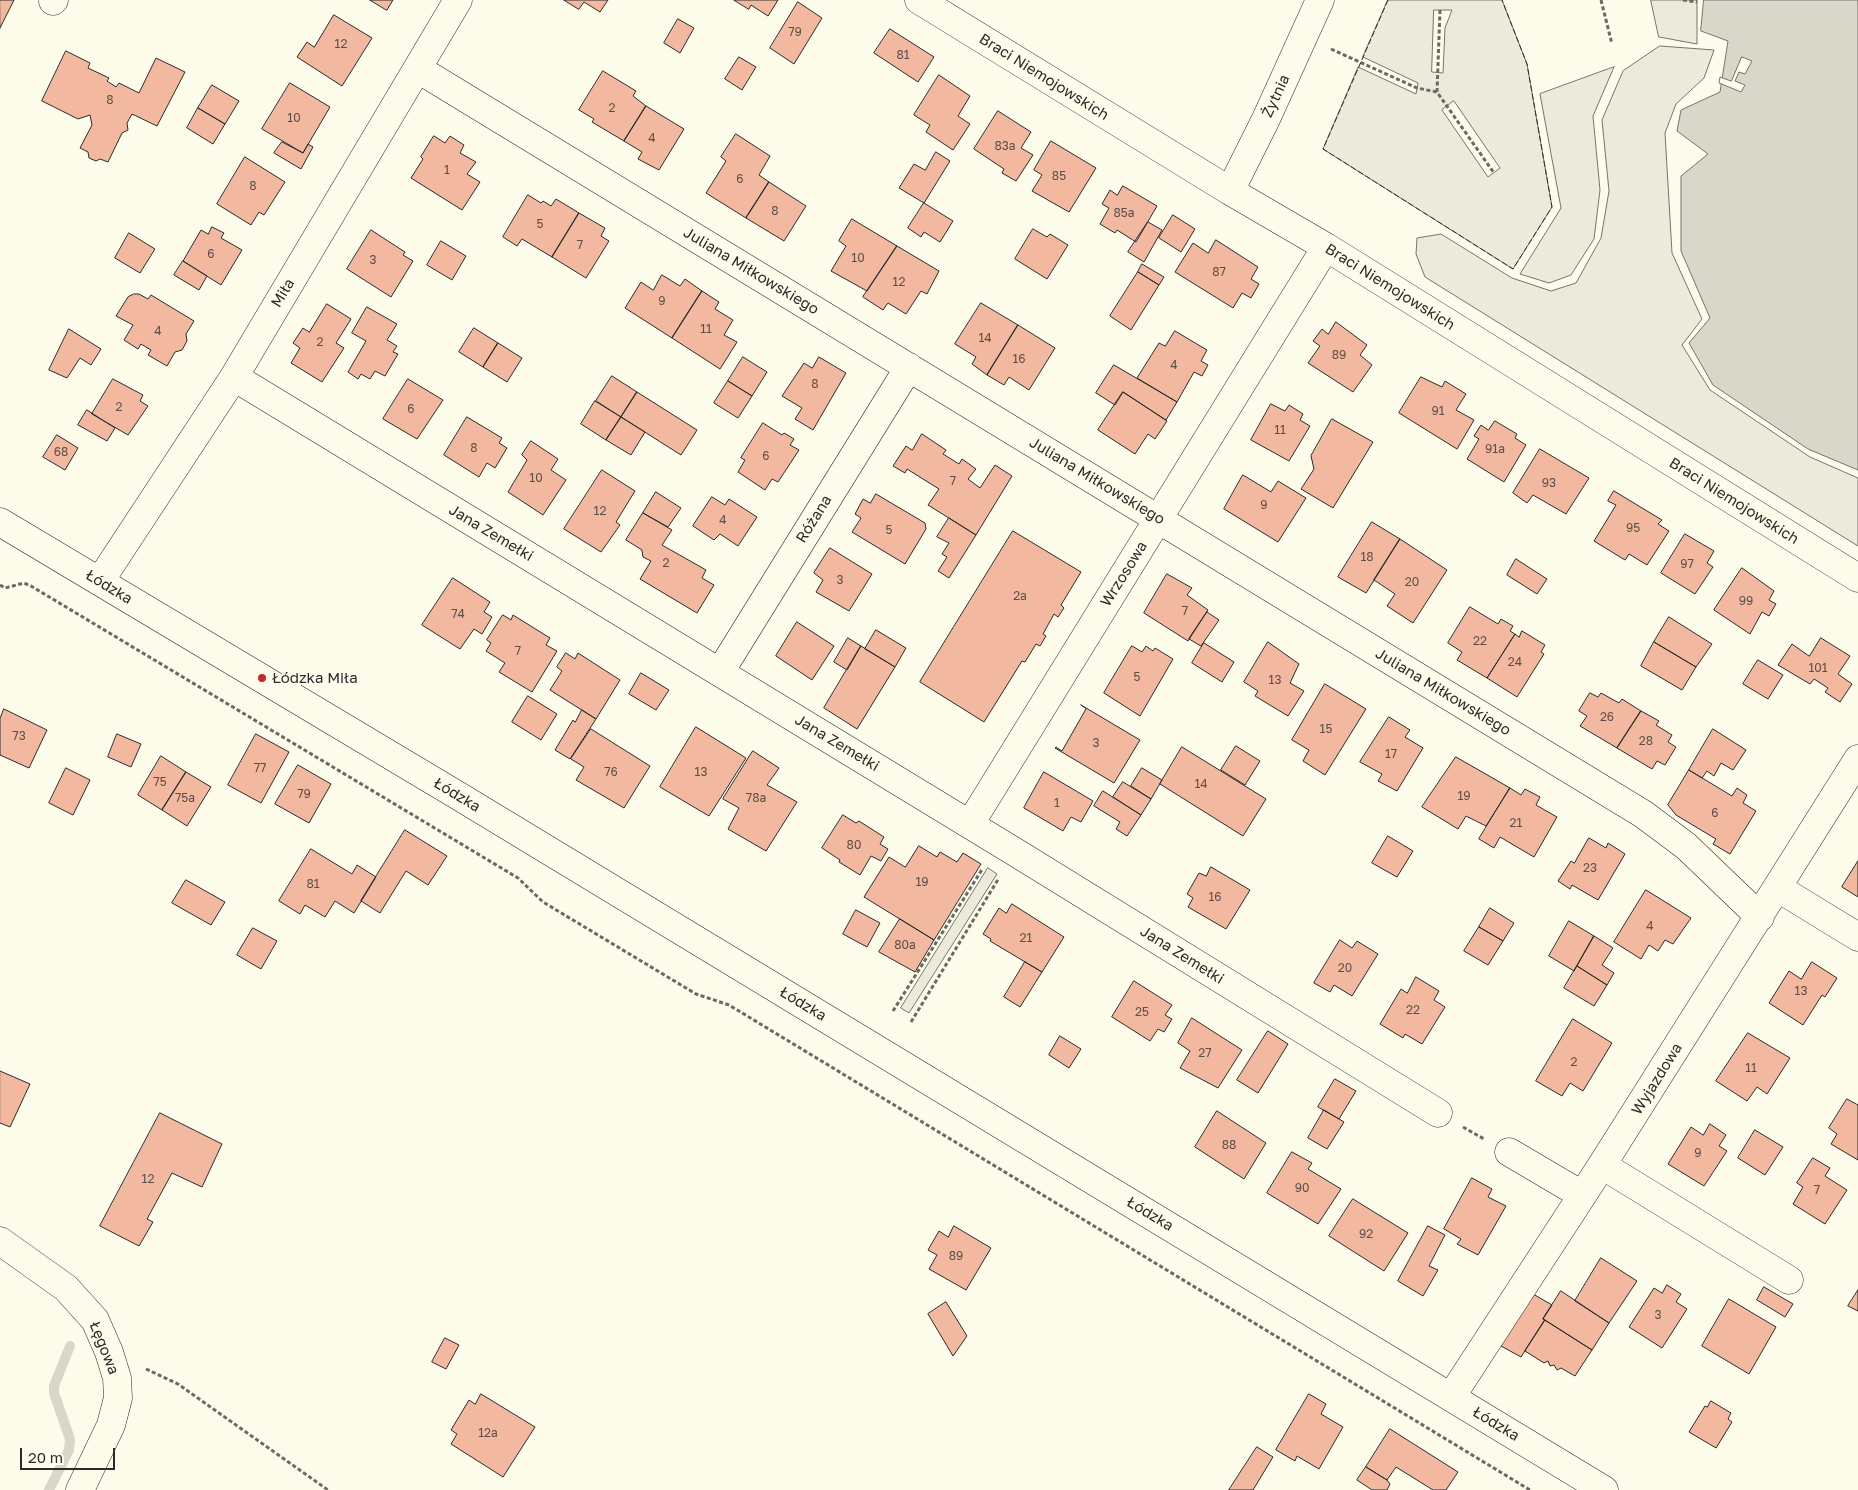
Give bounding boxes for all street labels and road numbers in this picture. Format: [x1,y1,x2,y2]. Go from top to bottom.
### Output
street label: Braci Niemojowskich [976,30,1112,124]
street label: Żytnia [1258,72,1294,120]
street label: Juliana Miłkowskiego [680,223,822,319]
street label: Braci Niemojowskich [1322,240,1458,334]
street label: Miła [267,275,299,311]
street label: Juliana Miłkowskiego [1026,433,1168,529]
street label: Braci Niemojowskich [1666,454,1802,548]
street label: Różana [792,492,836,546]
street label: Jana Zemełki [445,501,537,565]
street label: Wrzosowa [1097,538,1151,610]
street label: Łódzka [82,566,136,608]
street label: Juliana Miłkowskiego [1372,644,1514,740]
street label: Jana Zemełki [791,711,883,775]
street label: Łódzka [430,774,484,816]
street label: Jana Zemełki [1137,922,1227,988]
street label: Łódzka [776,983,830,1025]
street label: Wyjazdowa [1628,1040,1686,1118]
street label: Łódzka [1123,1193,1177,1235]
street label: Łęgowa [85,1319,123,1377]
street label: Łódzka [1469,1403,1523,1445]

